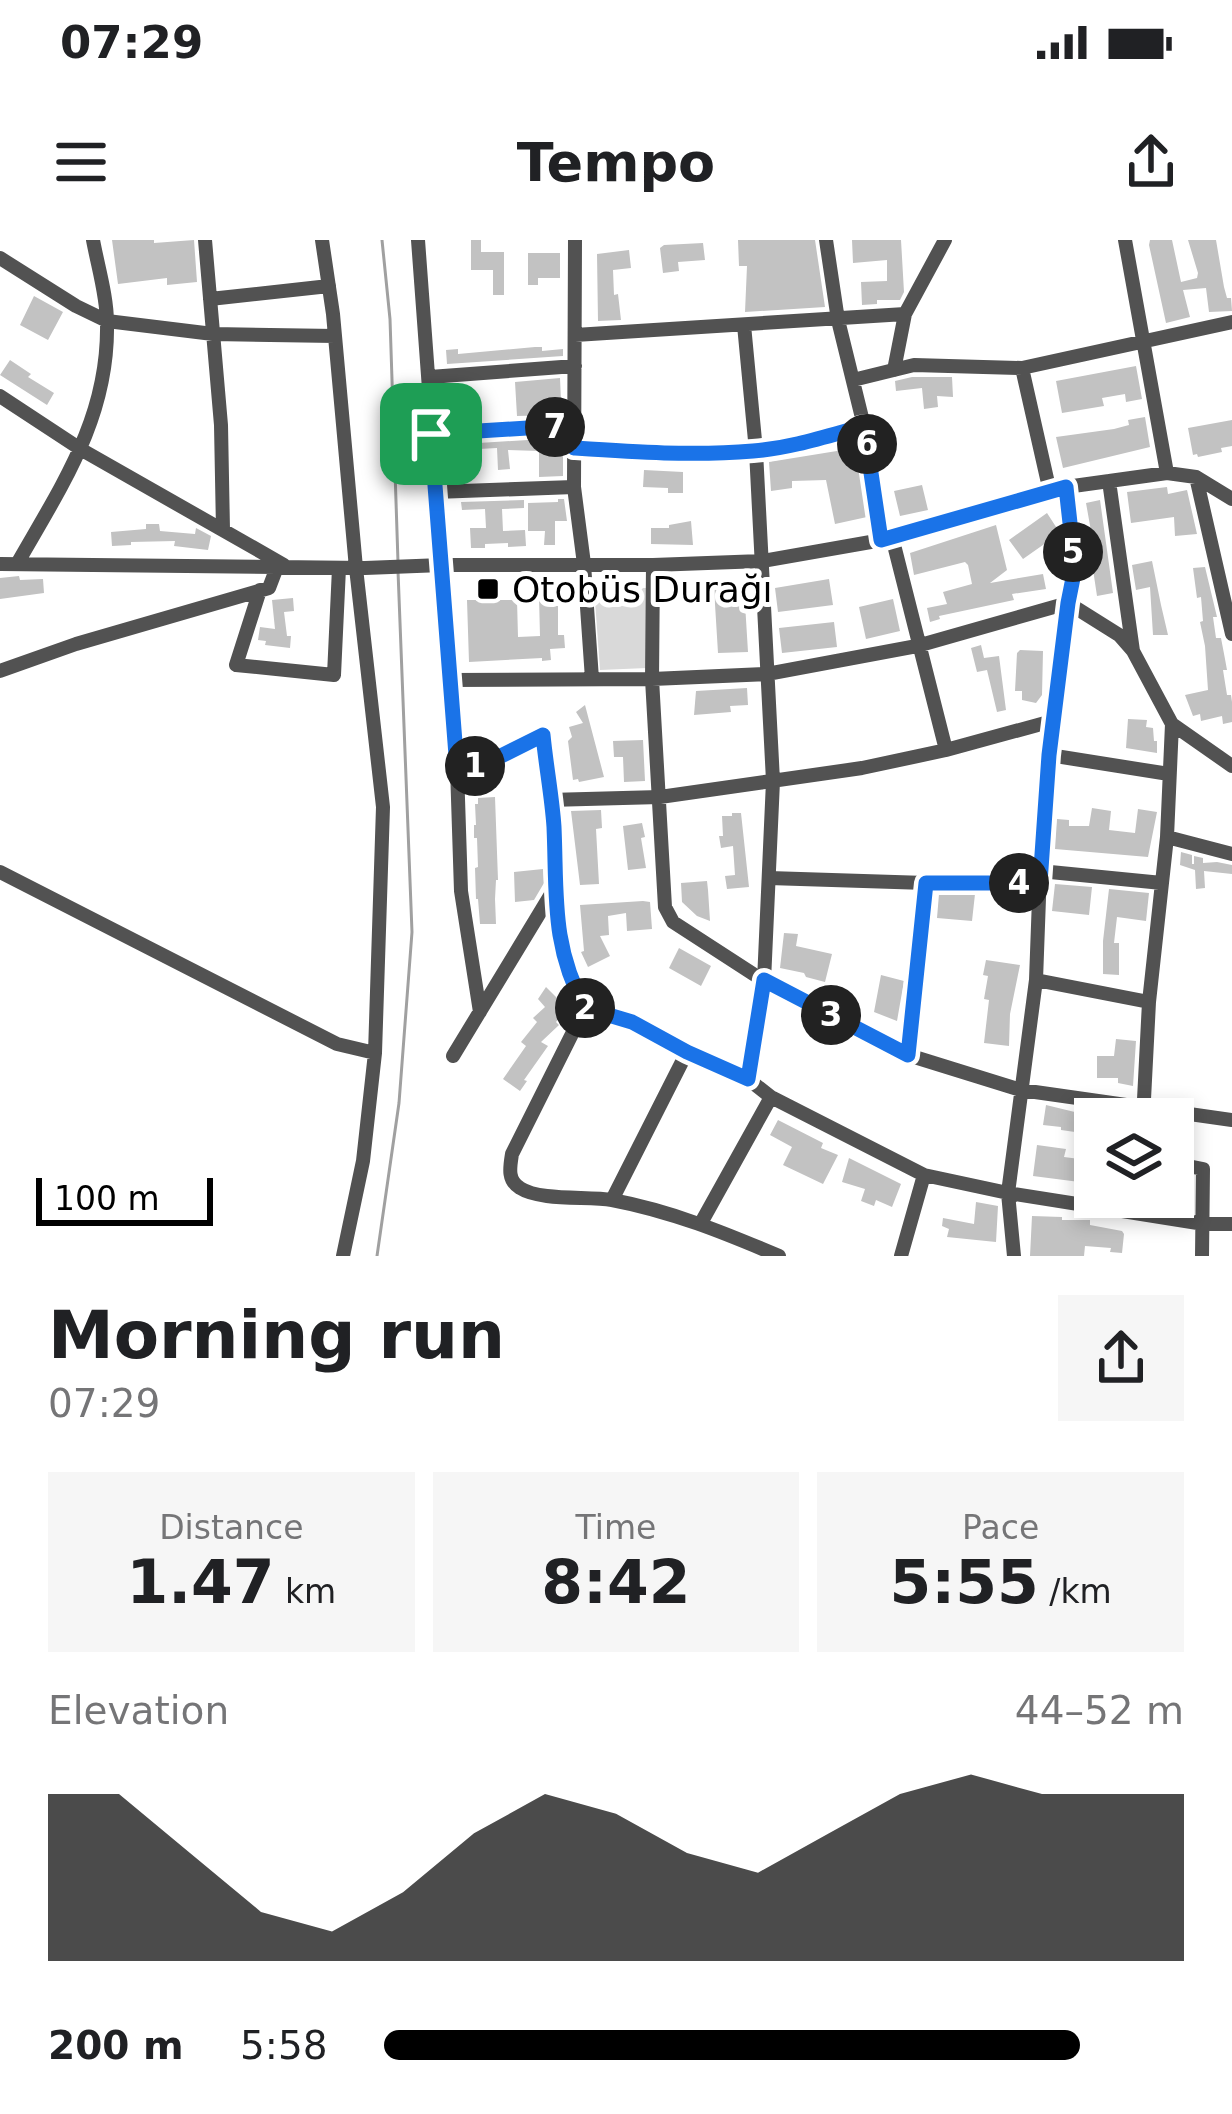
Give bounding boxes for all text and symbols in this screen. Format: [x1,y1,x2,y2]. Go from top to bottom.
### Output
text: 07:29 [60,16,203,69]
icon: menu [48,129,114,195]
icon: share [1118,129,1184,195]
text: Tempo [517,131,715,194]
pin [380,383,482,485]
pin: 7 [525,397,585,457]
icon: arrive [398,401,464,467]
text: 7 [544,407,566,446]
pin: 6 [837,414,897,474]
text: 6 [856,424,878,463]
pin: 5 [1043,522,1103,582]
text: 5 [1062,532,1084,571]
place label: Otobüs Durağı [512,569,773,610]
marker: Otobüs Durağı [475,576,501,602]
pin: 1 [445,736,505,796]
text: 1 [464,746,486,785]
pin: 4 [989,853,1049,913]
text: 4 [1008,863,1030,902]
pin: 2 [555,978,615,1038]
pin: 3 [801,985,861,1045]
text: 2 [574,988,596,1027]
text: 3 [820,995,842,1034]
map controls [1074,1098,1194,1218]
button: layers [1074,1098,1194,1218]
scale bar [36,1172,213,1225]
text: 100 m [54,1179,160,1218]
button: share [1058,1295,1184,1421]
text: Morning run [48,1297,505,1374]
text: 07:29 [48,1381,160,1426]
text: Distance [159,1508,303,1547]
text: Time [576,1508,656,1547]
text: Pace [962,1508,1039,1547]
text: 1.47 [126,1547,274,1617]
text: 8:42 [541,1547,691,1617]
text: 5:55 [890,1547,1039,1617]
text: km [274,1572,336,1611]
text: /km [1039,1572,1112,1611]
text: Elevation [48,1688,229,1733]
text: 44–52 m [1015,1688,1184,1733]
text: 200 m [48,2023,184,2068]
text: 5:58 [240,2023,328,2068]

